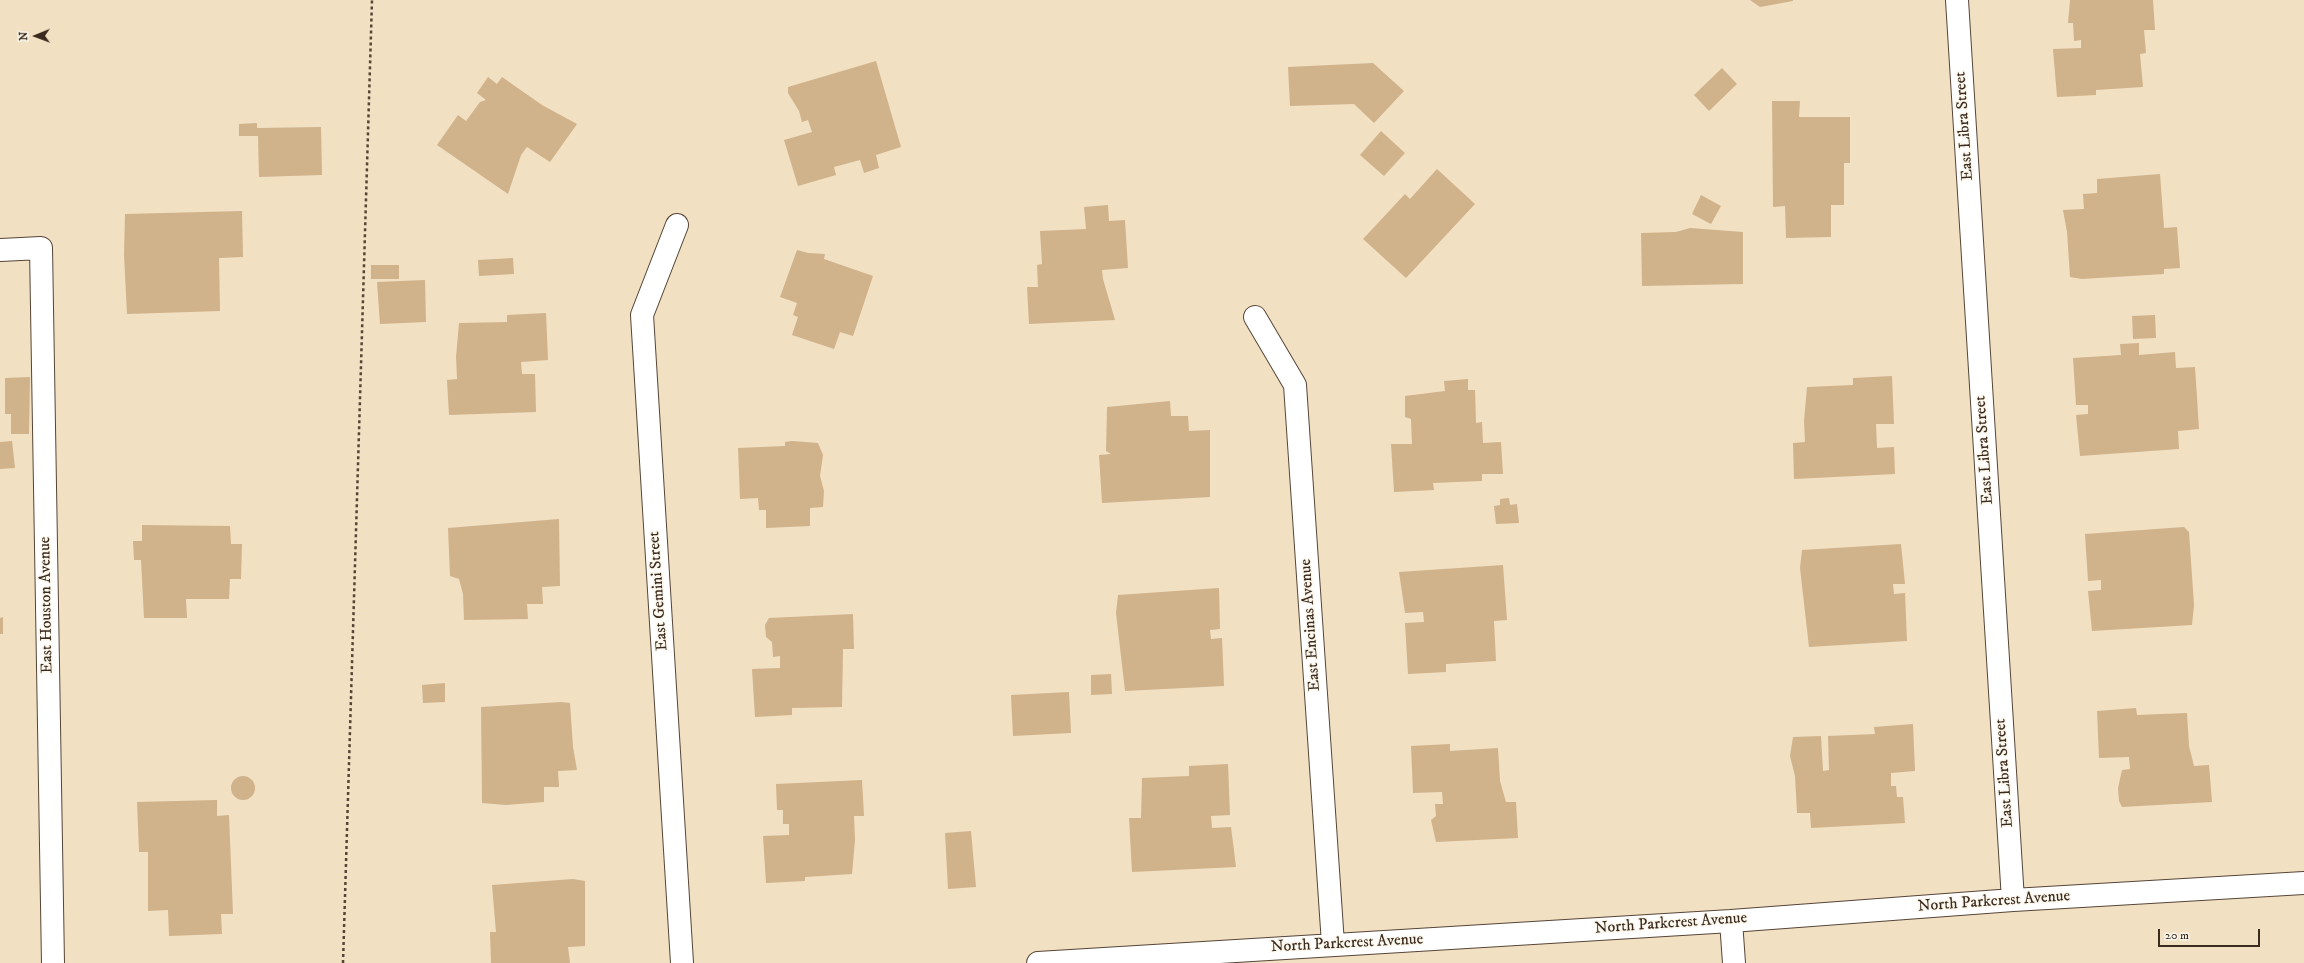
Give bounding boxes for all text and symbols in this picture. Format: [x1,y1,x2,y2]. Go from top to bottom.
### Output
north arrow [16,16,56,56]
text: N [17,32,31,41]
street label: East Libra Street [1952,71,1978,181]
street label: East Libra Street [1972,395,1998,505]
street label: East Gemini Street [645,531,673,651]
street label: East Houston Avenue [36,536,58,674]
street label: East Encinas Avenue [1297,558,1325,692]
street label: East Libra Street [1992,718,2018,828]
street label: North Parkcrest Avenue [1917,887,2071,917]
street label: North Parkcrest Avenue [1594,909,1748,939]
scale bar [2160,921,2262,947]
text: 20 m [2165,928,2189,943]
street label: North Parkcrest Avenue [1270,930,1424,958]

